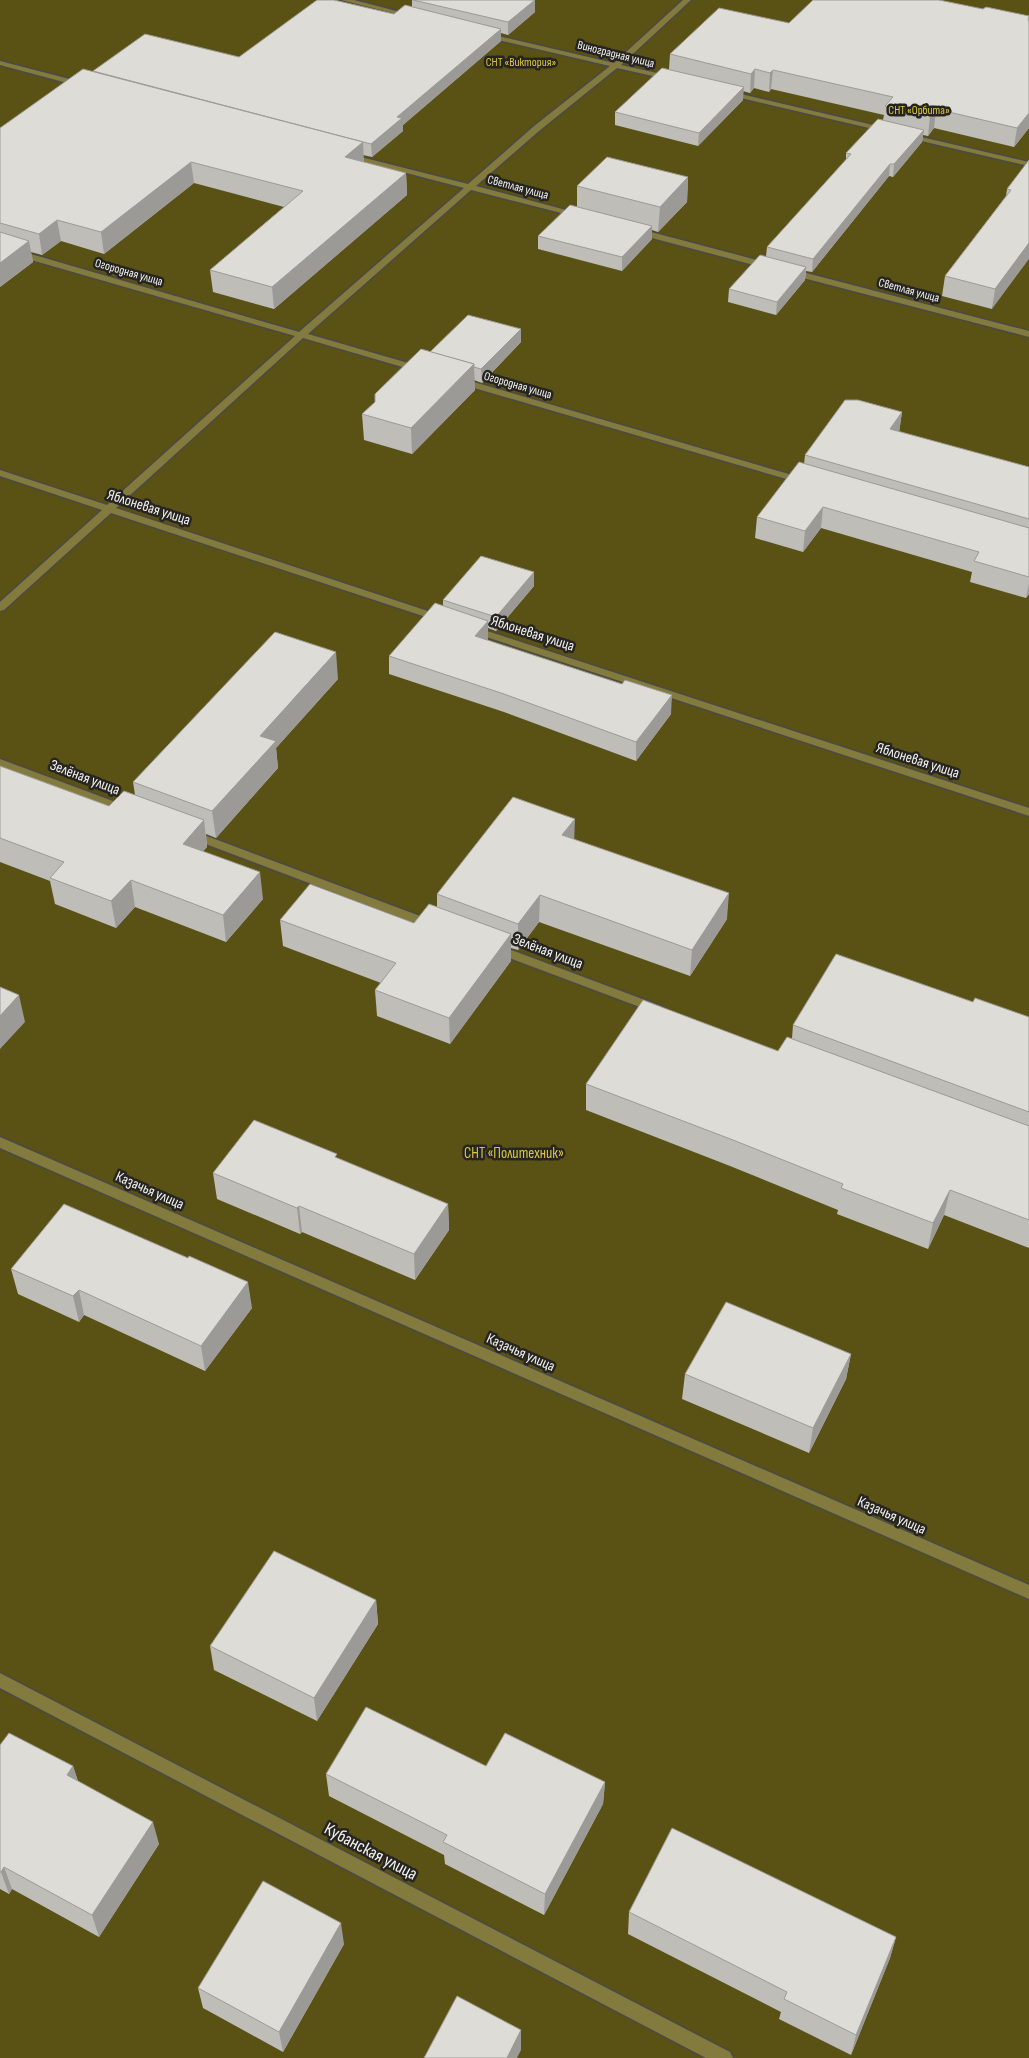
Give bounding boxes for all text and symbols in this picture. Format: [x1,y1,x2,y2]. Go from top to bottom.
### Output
street label: Виноградная улица [576,38,656,71]
park label: СНТ «Виктория» [486,55,556,70]
park label: СНТ «Орбита» [888,103,950,118]
street label: Светлая улица [486,172,550,203]
street label: Огородная улица [93,256,165,289]
street label: Светлая улица [877,275,941,306]
street label: Огородная улица [482,369,554,402]
street label: Яблоневая улица [105,485,193,530]
street label: Яблоневая улица [489,611,577,656]
street label: Яблоневая улица [874,738,962,783]
street label: Зелёная улица [47,755,123,800]
street label: Зелёная улица [510,929,586,974]
park label: СНТ «Политехник» [464,1144,564,1163]
street label: Казачья улица [113,1167,187,1214]
street label: Казачья улица [484,1329,558,1376]
street label: Казачья улица [855,1492,929,1539]
street label: Кубанская улица [321,1818,421,1885]

